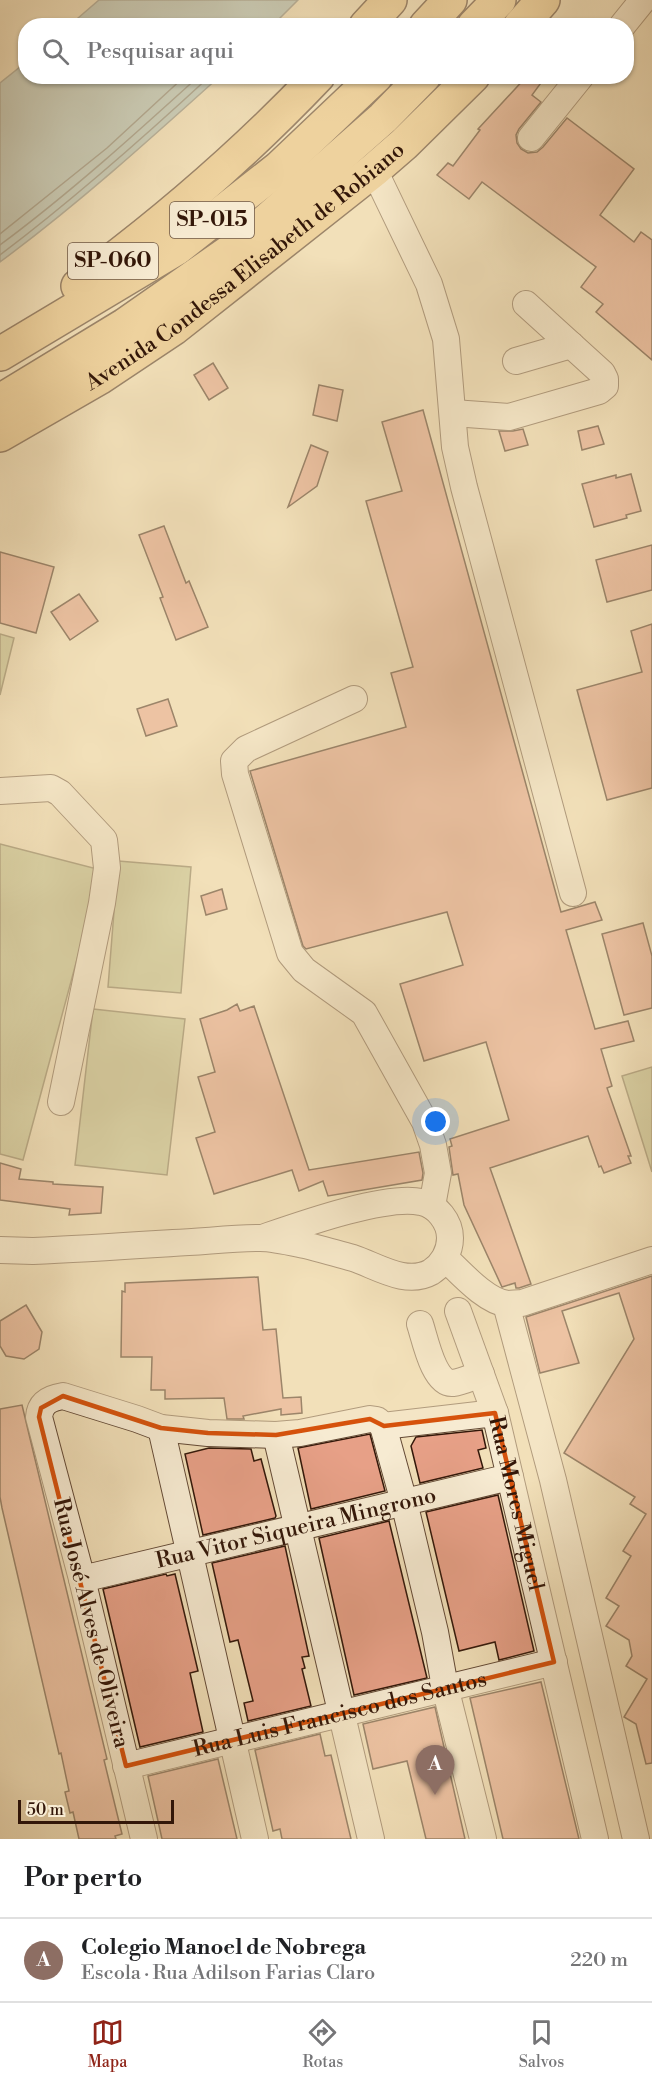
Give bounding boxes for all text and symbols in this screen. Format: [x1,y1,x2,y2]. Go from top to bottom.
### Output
search box [18,18,634,84]
icon: search [39,35,72,68]
text: Pesquisar aqui [87,38,234,65]
street label: Avenida Condessa Elisabeth de Robiano [80,136,410,397]
road number: SP-015 [170,202,254,238]
road number: SP-060 [68,243,158,279]
your location [421,1107,450,1136]
street label: Rua Mores Miguel [483,1414,550,1594]
street label: Rua Vitor Siqueira Mingrono [153,1482,439,1574]
street label: Rua José Alves de Oliveira [47,1495,135,1752]
street label: Rua Luis Francisco dos Santos [190,1665,489,1763]
pin: A [416,1746,454,1795]
scale bar [18,1797,174,1824]
text: 50 m [27,1800,64,1820]
text: Por perto [24,1862,142,1894]
text: Colegio Manoel de Nobrega [81,1934,366,1961]
text: A [36,1948,51,1973]
text: 220 m [570,1948,628,1973]
text: Escola · Rua Adilson Farias Claro [81,1961,375,1986]
tab: Mapa [88,2016,127,2072]
tab: Rotas [303,2016,343,2072]
tab: Salvos [519,2016,564,2072]

